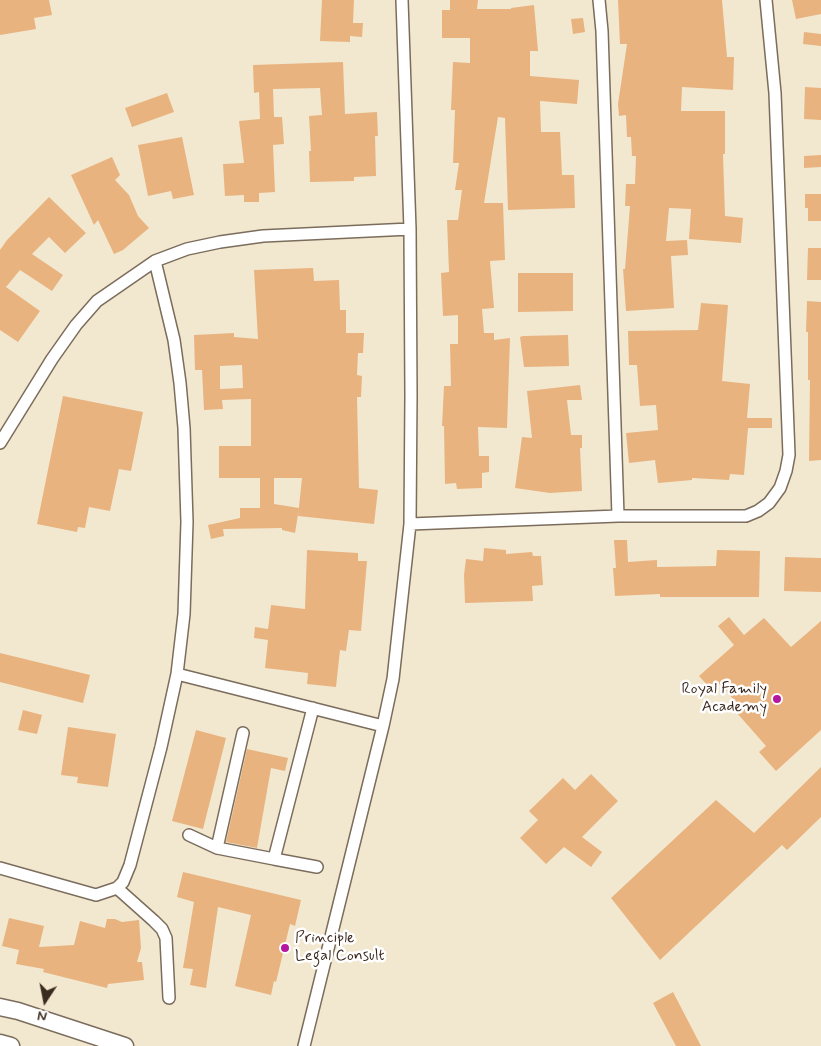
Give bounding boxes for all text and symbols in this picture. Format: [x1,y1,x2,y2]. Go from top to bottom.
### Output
place label: Royal Family Academy [681,680,767,718]
marker: Royal Family Academy [771,693,783,705]
place label: Principle Legal Consult [295,929,385,967]
marker: Principle Legal Consult [279,942,291,954]
north arrow [20,976,70,1026]
text: N [36,1006,48,1025]

